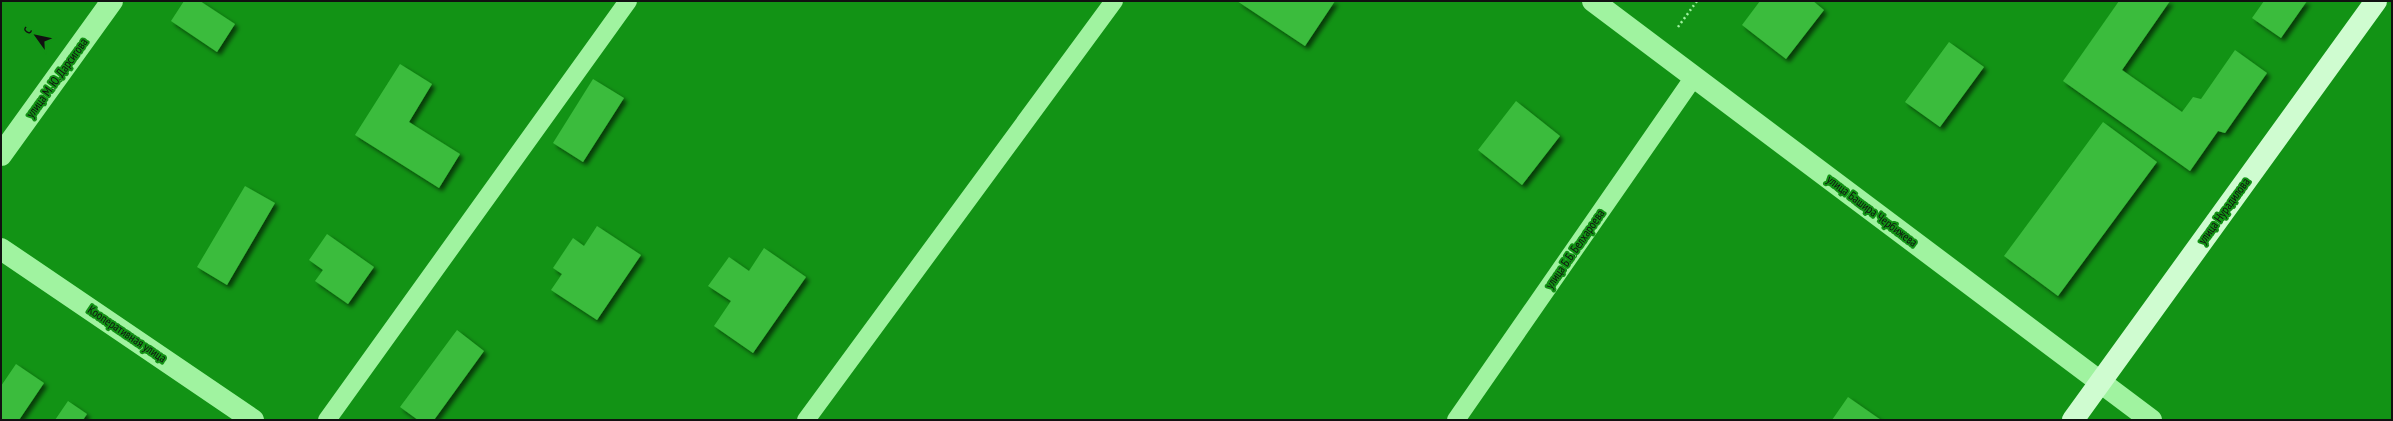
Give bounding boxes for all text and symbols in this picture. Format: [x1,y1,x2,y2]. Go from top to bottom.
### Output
north arrow [16,16,56,56]
text: С [20,25,35,36]
street label: улица М. Ю. Дарсигова [23,35,91,121]
street label: улица Башира Чербижева [1824,172,1921,250]
street label: улица Нурадилова [2194,174,2253,247]
street label: улица Б.Б. Белхароева [1542,206,1608,291]
street label: Кооперативная улица [85,302,170,366]

